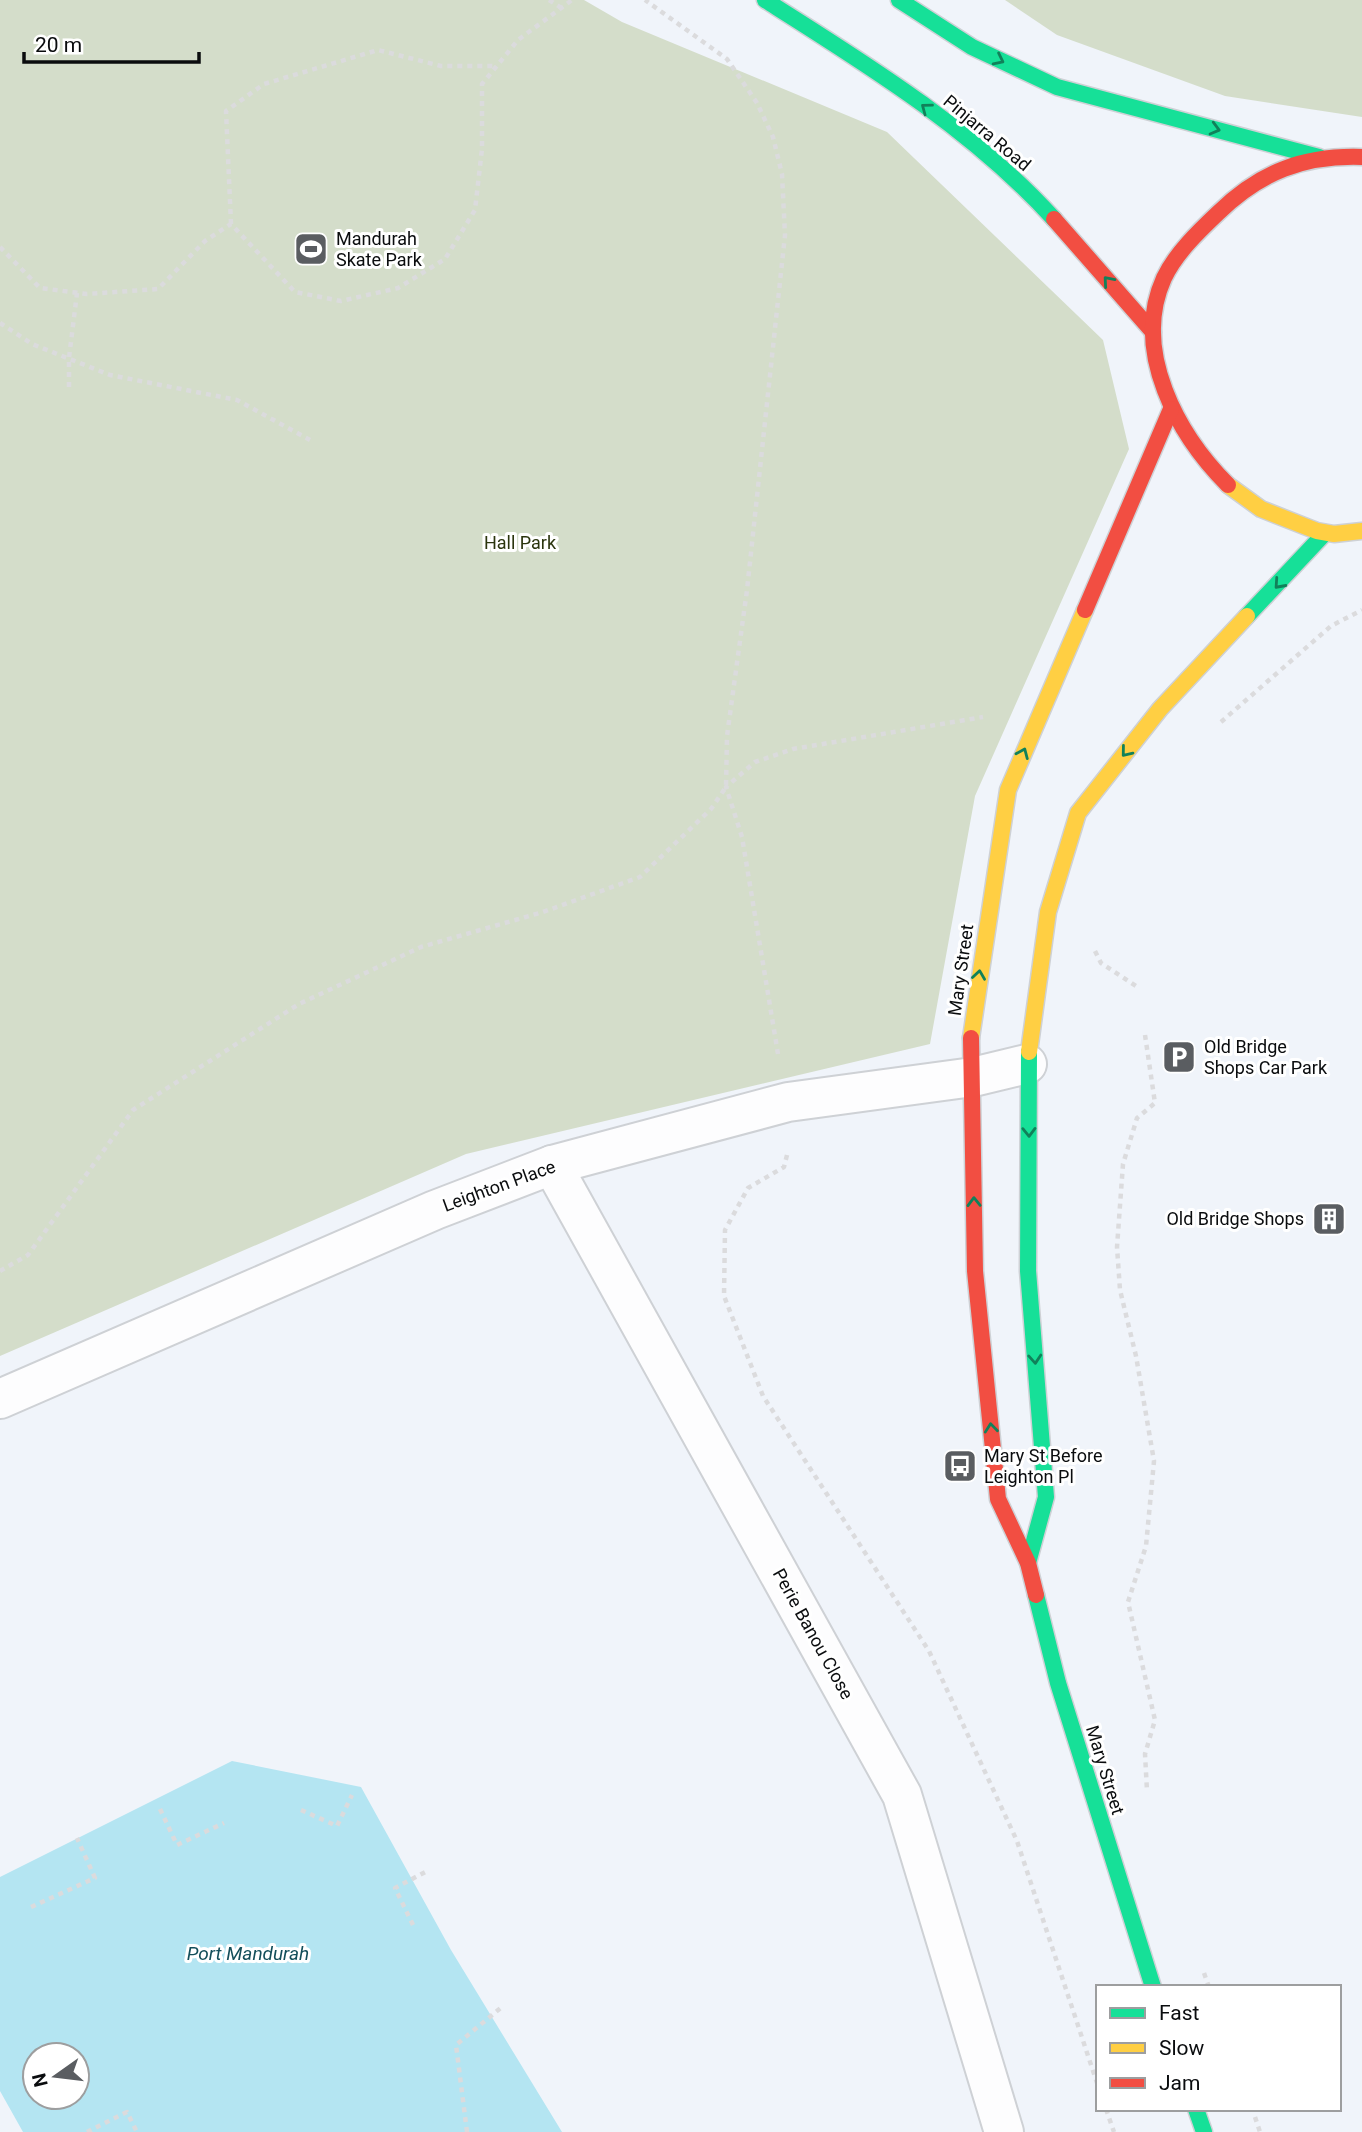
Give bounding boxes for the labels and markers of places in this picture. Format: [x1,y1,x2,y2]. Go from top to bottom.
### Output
place label: Mandurah Skate Park [336,228,423,270]
sports icon: Mandurah Skate Park [292,230,330,268]
place label: Old Bridge Shops Car Park [1204,1036,1328,1078]
parking icon: Old Bridge Shops Car Park [1160,1038,1198,1076]
building icon: Old Bridge Shops [1310,1200,1348,1238]
place label: Old Bridge Shops [1166,1208,1304,1229]
place label: Mary St Before Leighton Pl [984,1445,1103,1487]
bus stop icon: Mary St Before Leighton Pl [941,1447,979,1485]

